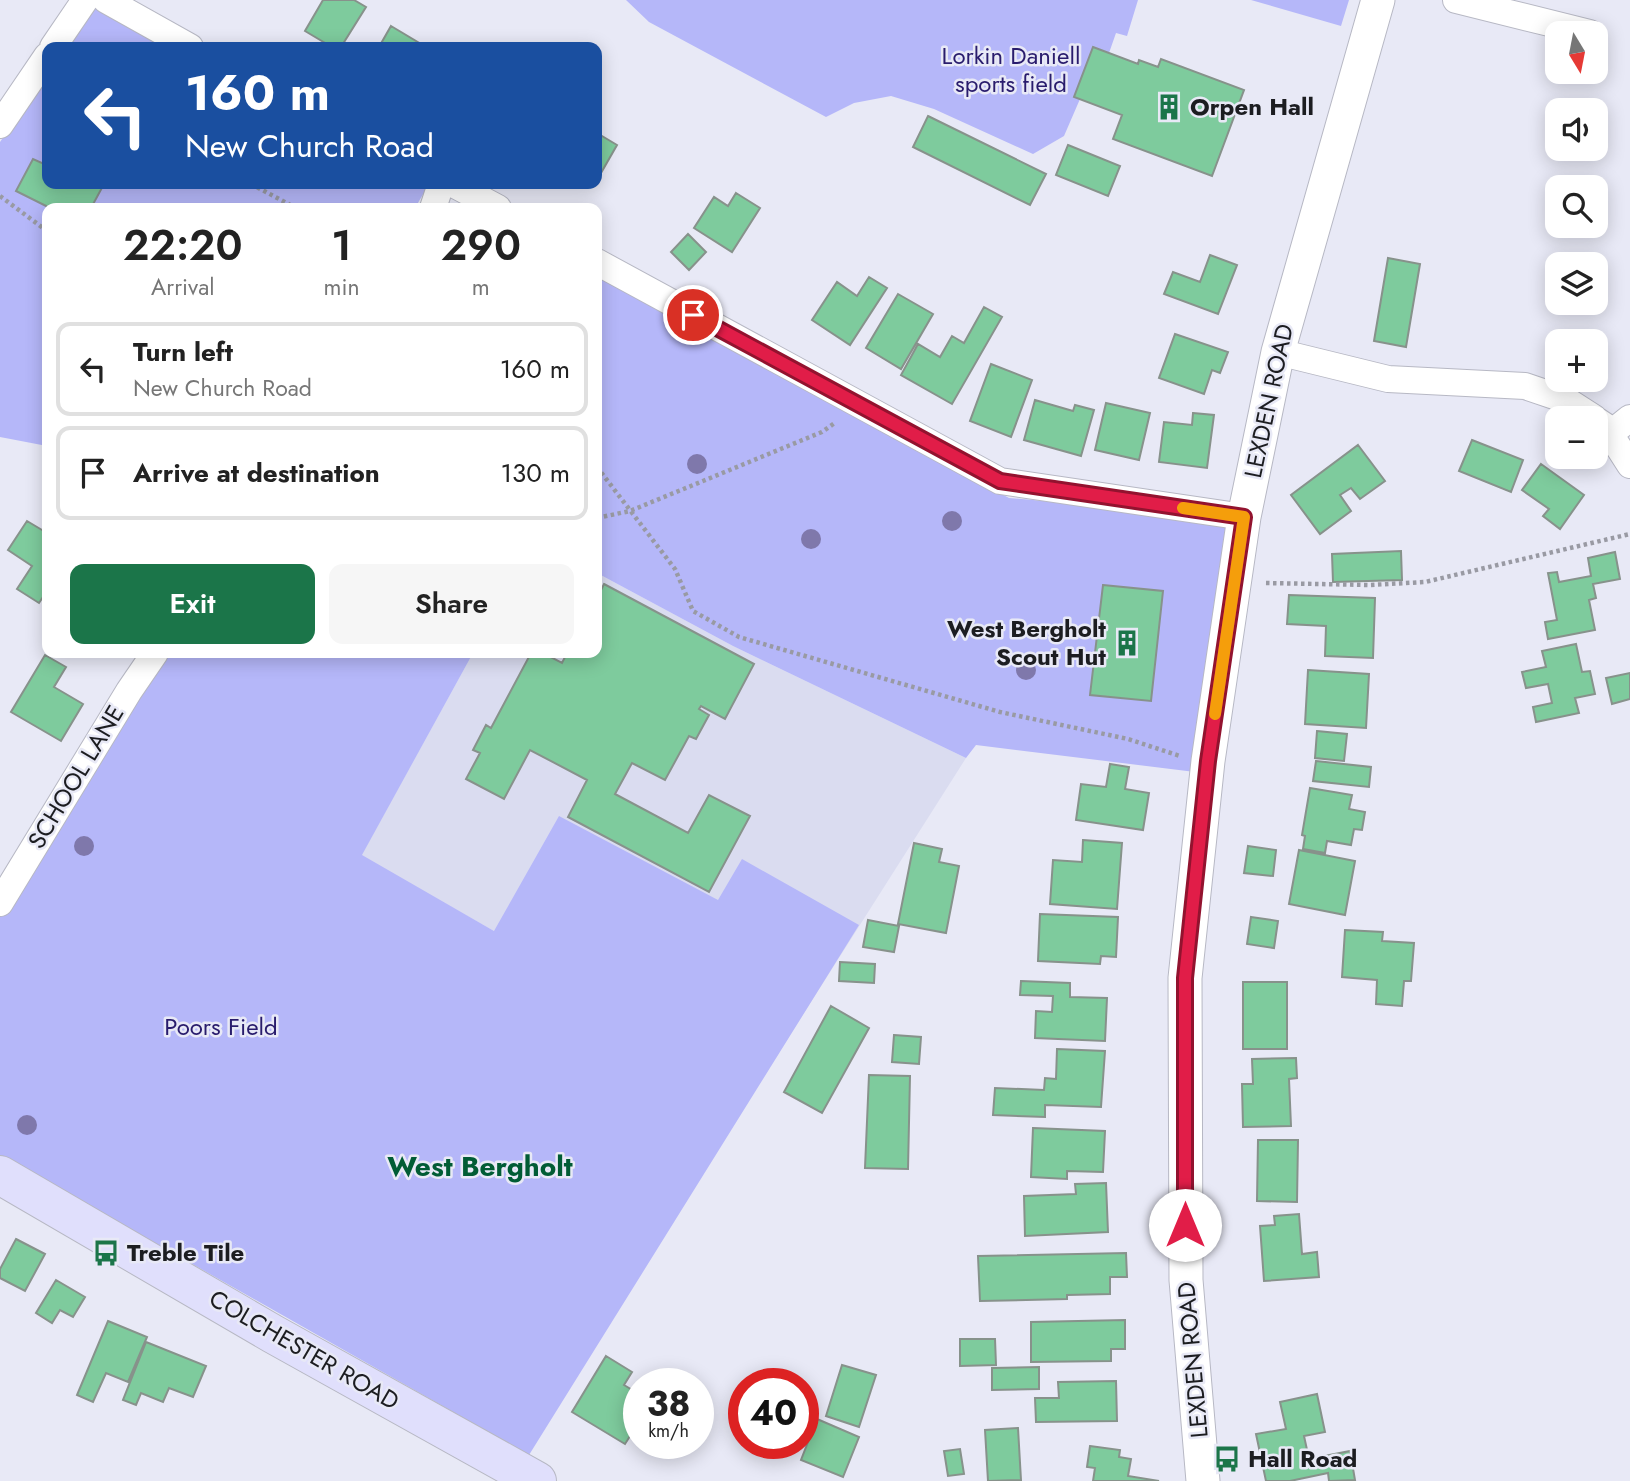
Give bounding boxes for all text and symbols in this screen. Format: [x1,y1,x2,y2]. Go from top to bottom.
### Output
north arrow [1545,21,1608,84]
map controls [1545,21,1608,469]
park label: Lorkin Daniell sports field [942,38,1080,101]
text: 160 m [185,58,330,128]
icon: left [70,70,161,161]
place label: Orpen Hall [1190,89,1314,124]
building icon: Orpen Hall [1154,92,1184,122]
button: sound [1545,98,1608,161]
text: New Church Road [185,123,434,169]
button: search [1545,175,1608,238]
text: 22:20 [123,215,243,276]
text: 1 [331,215,352,276]
text: 290 [441,215,521,276]
button: layers [1545,252,1608,315]
text: Arrival [151,270,215,304]
text: min [324,270,360,304]
text: m [472,270,490,304]
pin [663,285,723,345]
icon: arrive [674,296,712,334]
street label: LEXDEN ROAD [1235,321,1302,481]
button: + [1545,329,1608,392]
text: Turn left [133,333,233,371]
icon: left [74,350,112,388]
text: 160 m [500,350,570,388]
text: New Church Road [133,371,312,405]
button: − [1545,406,1608,469]
icon: arrive [74,454,112,492]
text: Arrive at destination [133,454,380,492]
text: 130 m [500,454,570,492]
button: Exit [70,564,315,644]
button: Share [329,564,574,644]
place label: West Bergholt Scout Hut [947,611,1106,674]
building icon: West Bergholt Scout Hut [1112,628,1142,658]
street label: SCHOOL LANE [19,698,132,855]
park label: Poors Field [164,1009,278,1044]
district label: West Bergholt [387,1146,573,1187]
position arrow [1148,1188,1222,1262]
place label: Treble Tile [127,1235,244,1270]
bus stop icon: Treble Tile [91,1238,121,1268]
street label: COLCHESTER ROAD [203,1281,406,1418]
street label: LEXDEN ROAD [1168,1281,1217,1440]
speed limit sign: 40 [728,1368,819,1459]
text: 38 [647,1379,690,1429]
text: km/h [648,1418,689,1444]
place label: Hall Road [1248,1441,1357,1476]
bus stop icon: Hall Road [1212,1444,1242,1474]

